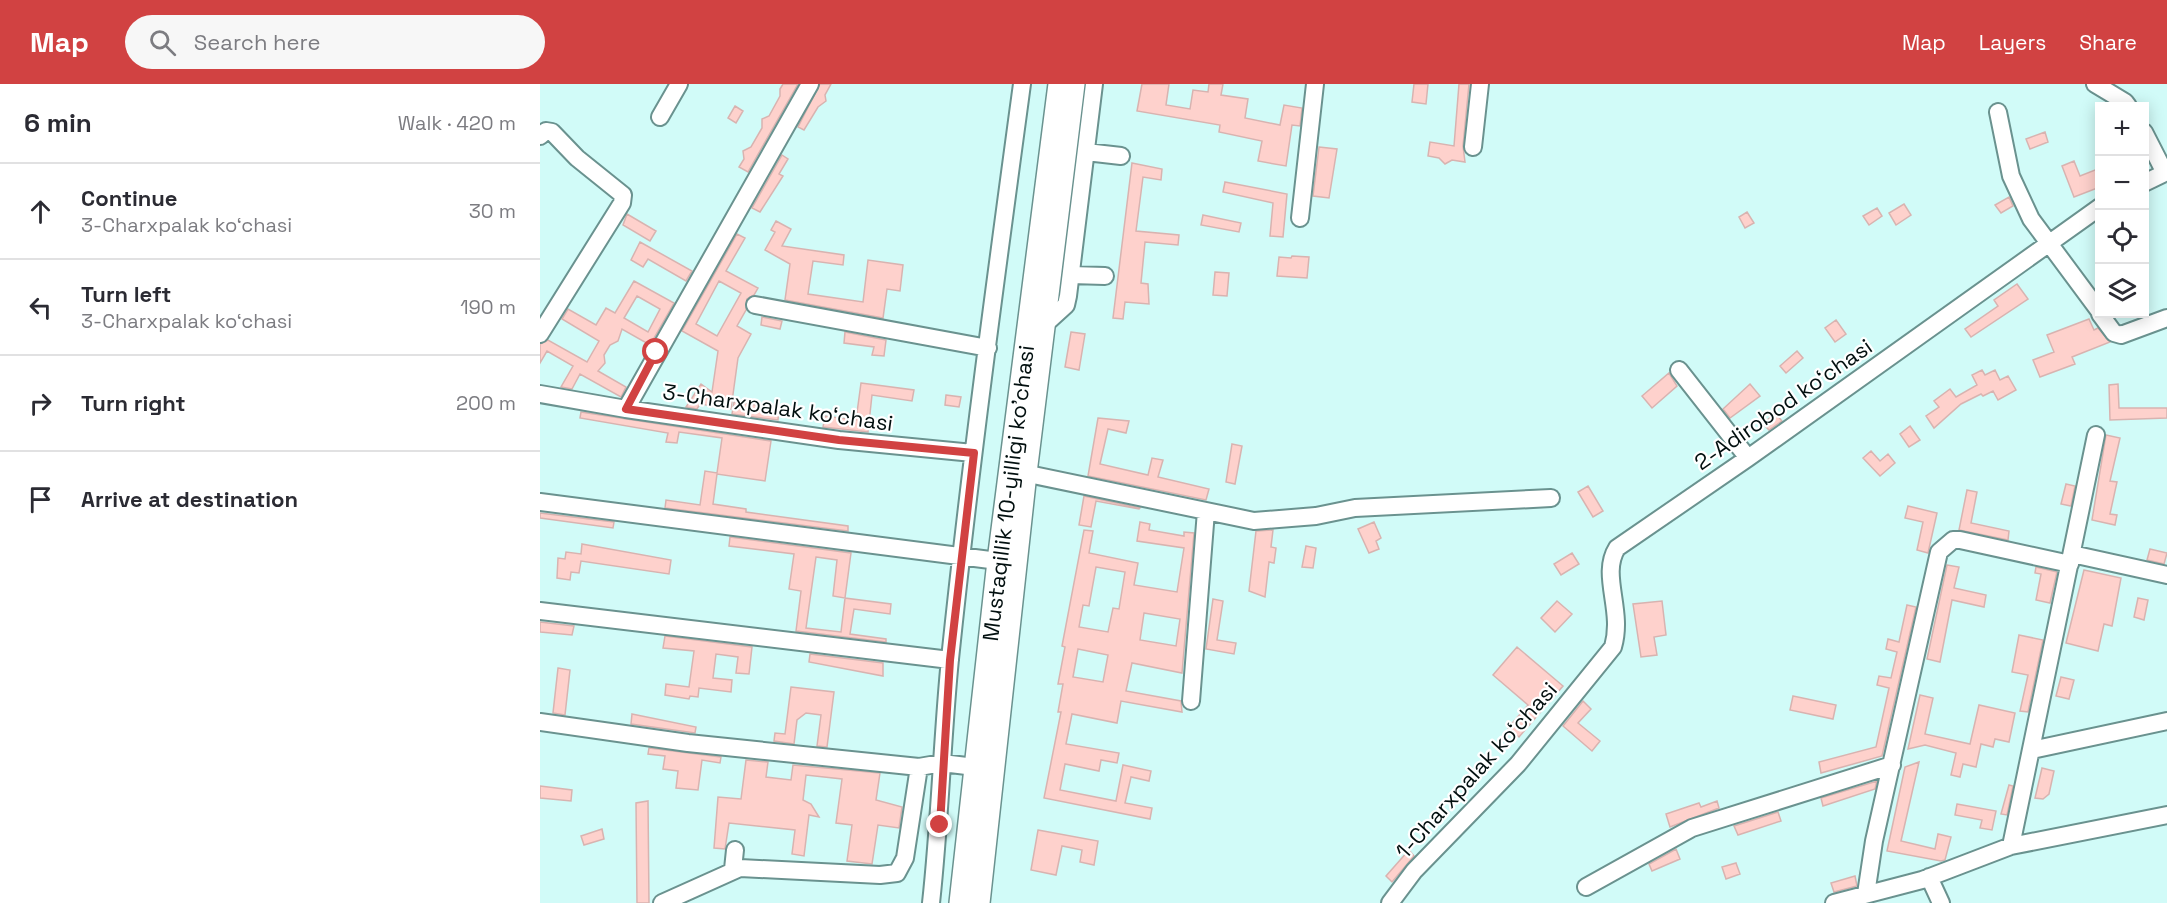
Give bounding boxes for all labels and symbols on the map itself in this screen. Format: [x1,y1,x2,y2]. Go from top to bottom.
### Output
street label: 2-Adirobod koʻchasi [1689,332,1877,476]
route start [642,338,668,364]
street label: Mustaqillik 10-yilligi ko'chasi [976,343,1040,643]
street label: 3-Charxpalak koʻchasi [661,377,895,437]
street label: 1-Charxpalak koʻchasi [1389,676,1563,864]
route end [926,811,952,837]

